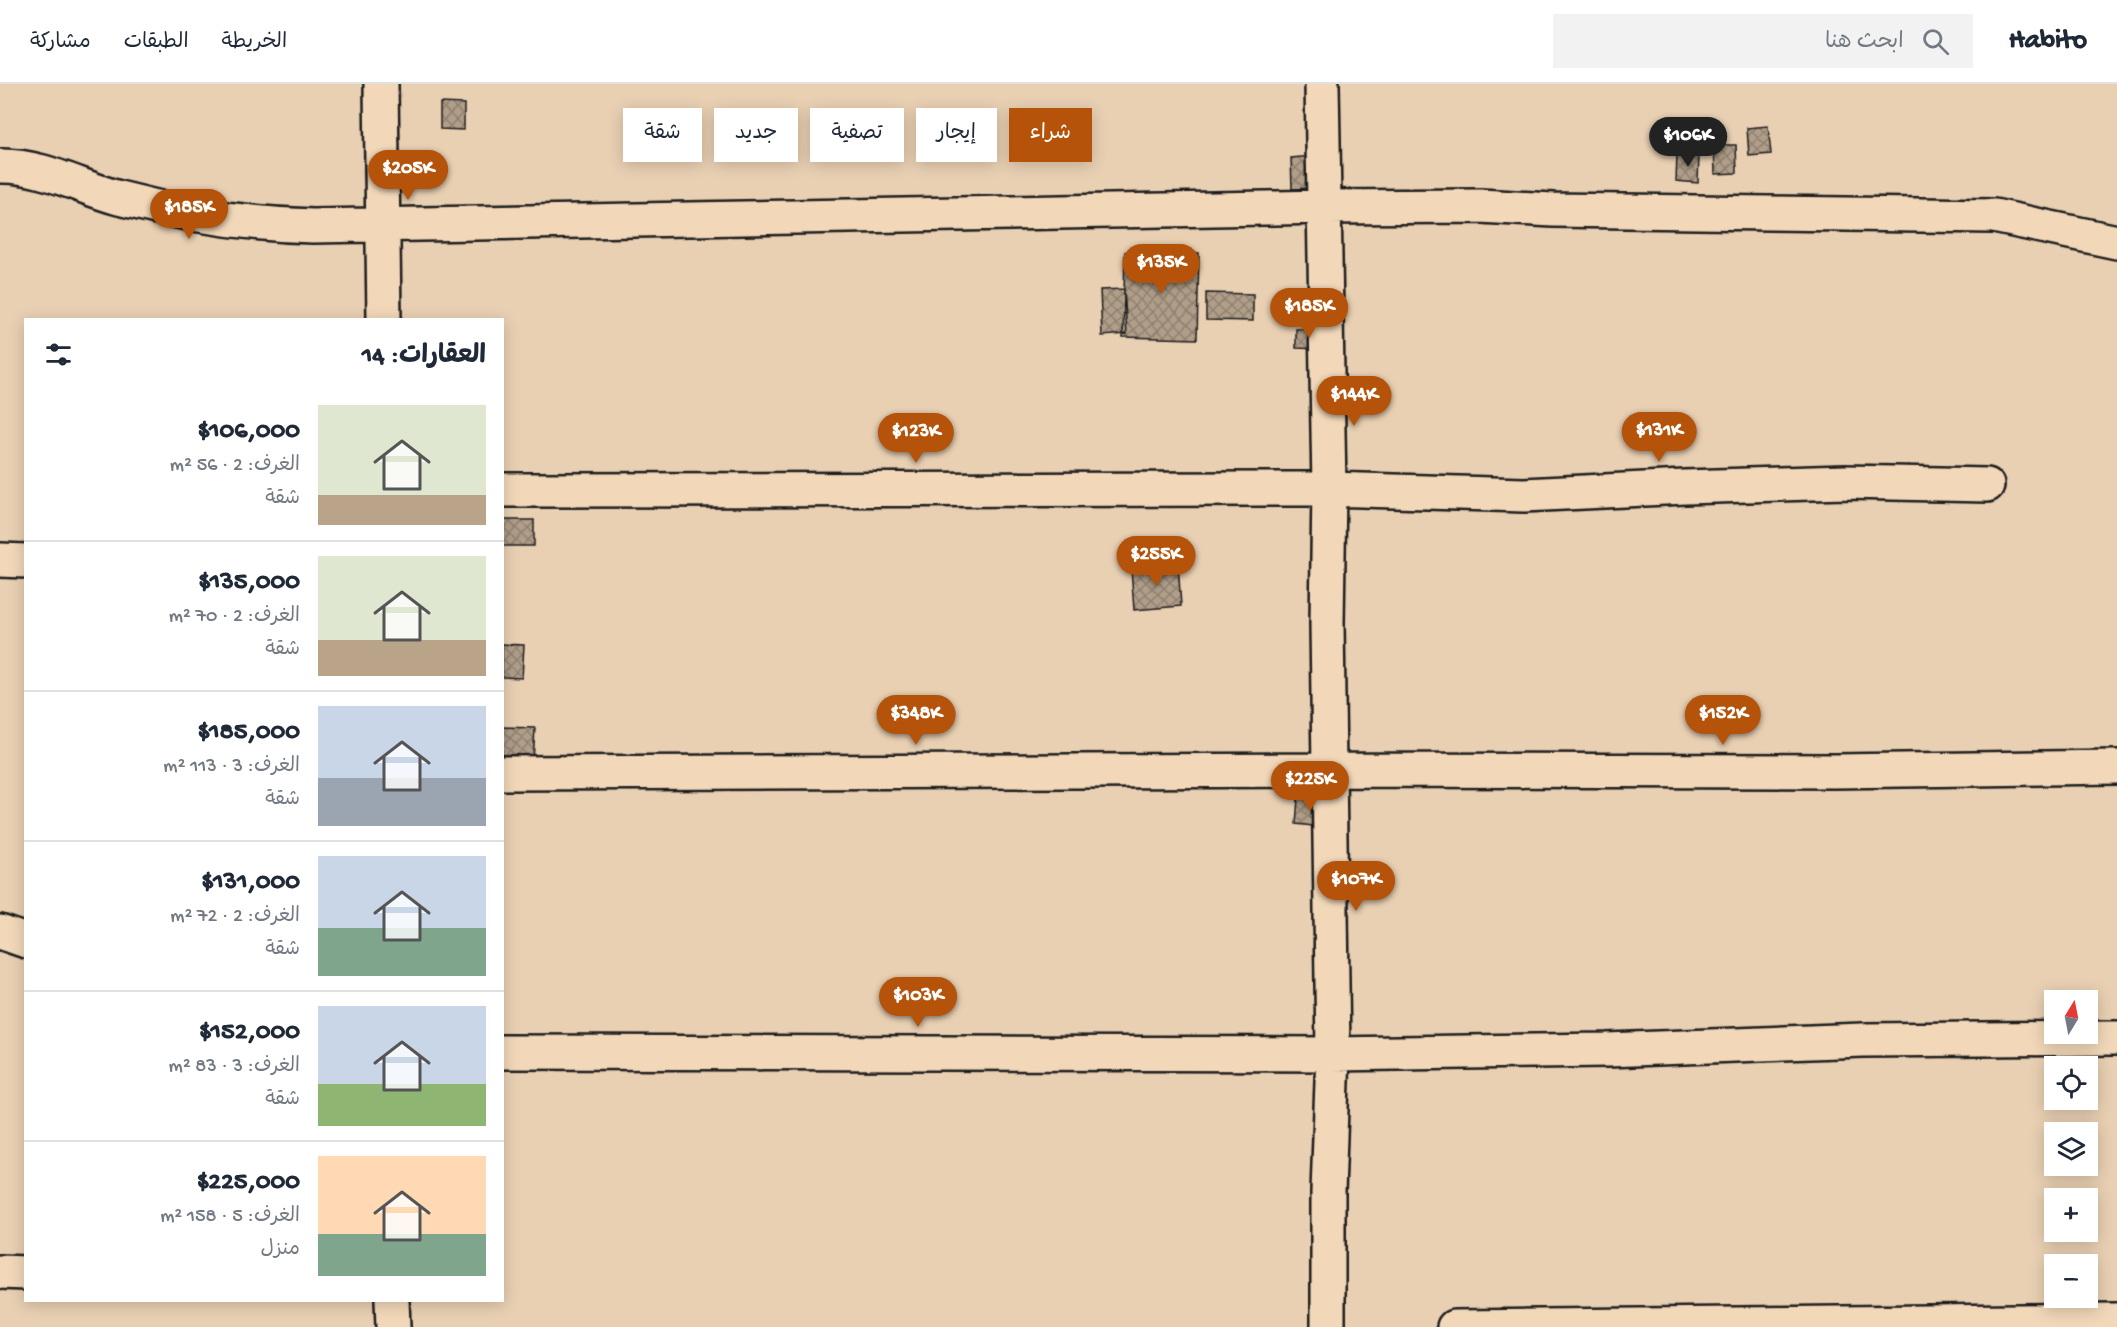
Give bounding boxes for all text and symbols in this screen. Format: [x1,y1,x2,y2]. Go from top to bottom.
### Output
search box [1553,14,1973,68]
icon: search [1919,25,1952,58]
text: Habito [2009,25,2087,58]
text: ابحث هنا [1825,30,1904,56]
text: مشاركة [30,31,91,56]
text: الطبقات [124,31,189,56]
text: الخريطة [222,31,287,56]
chip: شقة [623,108,702,162]
chip: جديد [714,108,798,162]
chip: تصفية [810,108,904,162]
chip: إيجار [916,108,997,162]
chip: شراء [1009,108,1092,162]
pin: $106K [1646,117,1730,168]
text: $106K [1663,125,1713,148]
pin: $205K [366,150,450,201]
text: $205K [382,158,434,181]
pin: $185K [147,189,231,240]
text: $185K [164,197,214,220]
pin: $135K [1119,244,1203,295]
text: $135K [1137,252,1185,275]
pin: $185K [1267,288,1351,339]
text: $185K [1284,296,1334,319]
icon: filters [42,338,75,371]
text: العقارات: 14 [362,342,486,373]
pin: $144K [1312,376,1396,427]
text: $144K [1330,384,1378,407]
pin: $131K [1617,412,1701,463]
pin: $123K [874,413,958,464]
text: $106,000 [197,417,300,448]
text: $131K [1636,420,1682,443]
text: $123K [892,421,940,444]
icon: home [366,429,438,501]
text: الغرف: 2 · 56 m² [170,455,300,478]
text: شقة [265,488,300,511]
pin: $255K [1114,536,1198,587]
text: $255K [1131,544,1181,567]
text: $135,000 [198,568,300,599]
icon: home [366,580,438,652]
text: الغرف: 2 · 70 m² [169,606,300,629]
text: شقة [265,639,300,662]
pin: $348K [874,695,958,746]
pin: $152K [1681,695,1765,746]
text: $348K [891,703,941,726]
text: $152K [1699,703,1747,726]
text: $185,000 [197,718,300,749]
icon: home [366,730,438,802]
text: الغرف: 3 · 113 m² [163,756,300,779]
pin: $225K [1268,761,1352,812]
text: $225K [1285,769,1335,792]
text: شقة [265,789,300,812]
pin: $107K [1314,861,1398,912]
text: $131,000 [201,868,300,899]
text: $107K [1331,869,1381,892]
icon: home [366,880,438,952]
text: الغرف: 2 · 72 m² [170,906,300,929]
text: شقة [265,939,300,962]
pin: $103K [876,977,960,1028]
text: $103K [893,985,943,1008]
north arrow [2044,990,2098,1044]
map controls [2044,990,2098,1308]
text: $152,000 [199,1018,300,1049]
icon: home [366,1030,438,1102]
text: الغرف: 3 · 83 m² [168,1056,300,1079]
button: locate [2044,1056,2098,1110]
text: شقة [265,1089,300,1112]
button: layers [2044,1122,2098,1176]
text: $225,000 [197,1168,300,1199]
icon: home [366,1180,438,1252]
button: + [2044,1188,2098,1242]
text: الغرف: 5 · 158 m² [160,1206,300,1229]
text: منزل [261,1239,300,1262]
button: − [2044,1254,2098,1308]

